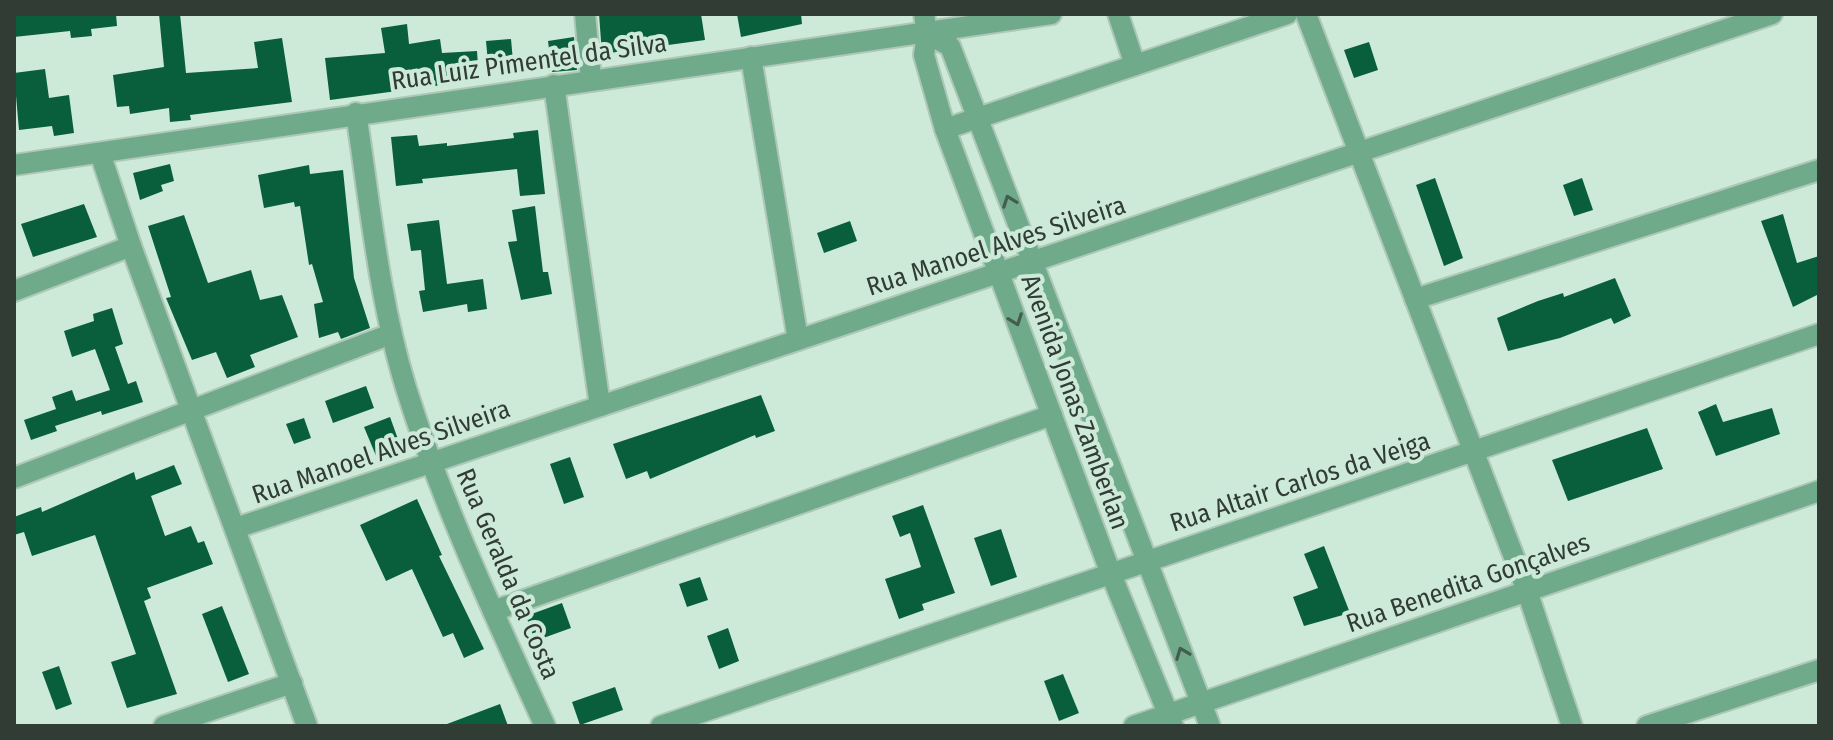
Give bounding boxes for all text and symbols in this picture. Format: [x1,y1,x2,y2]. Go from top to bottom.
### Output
street label: Rua Luiz Pimentel da Silva [389,27,669,97]
street label: Rua Manoel Alves Silveira [862,189,1130,303]
one-way arrow [1002,195,1019,209]
street label: Avenida Jonas Zamberlan [1014,270,1136,534]
one-way arrow [1006,312,1023,326]
street label: Rua Manoel Alves Silveira [248,393,514,511]
street label: Rua Altair Carlos da Veiga [1166,425,1434,539]
street label: Rua Geralda da Costa [450,464,566,684]
street label: Rua Benedita Gonçalves [1342,527,1594,639]
one-way arrow [1175,647,1192,661]

